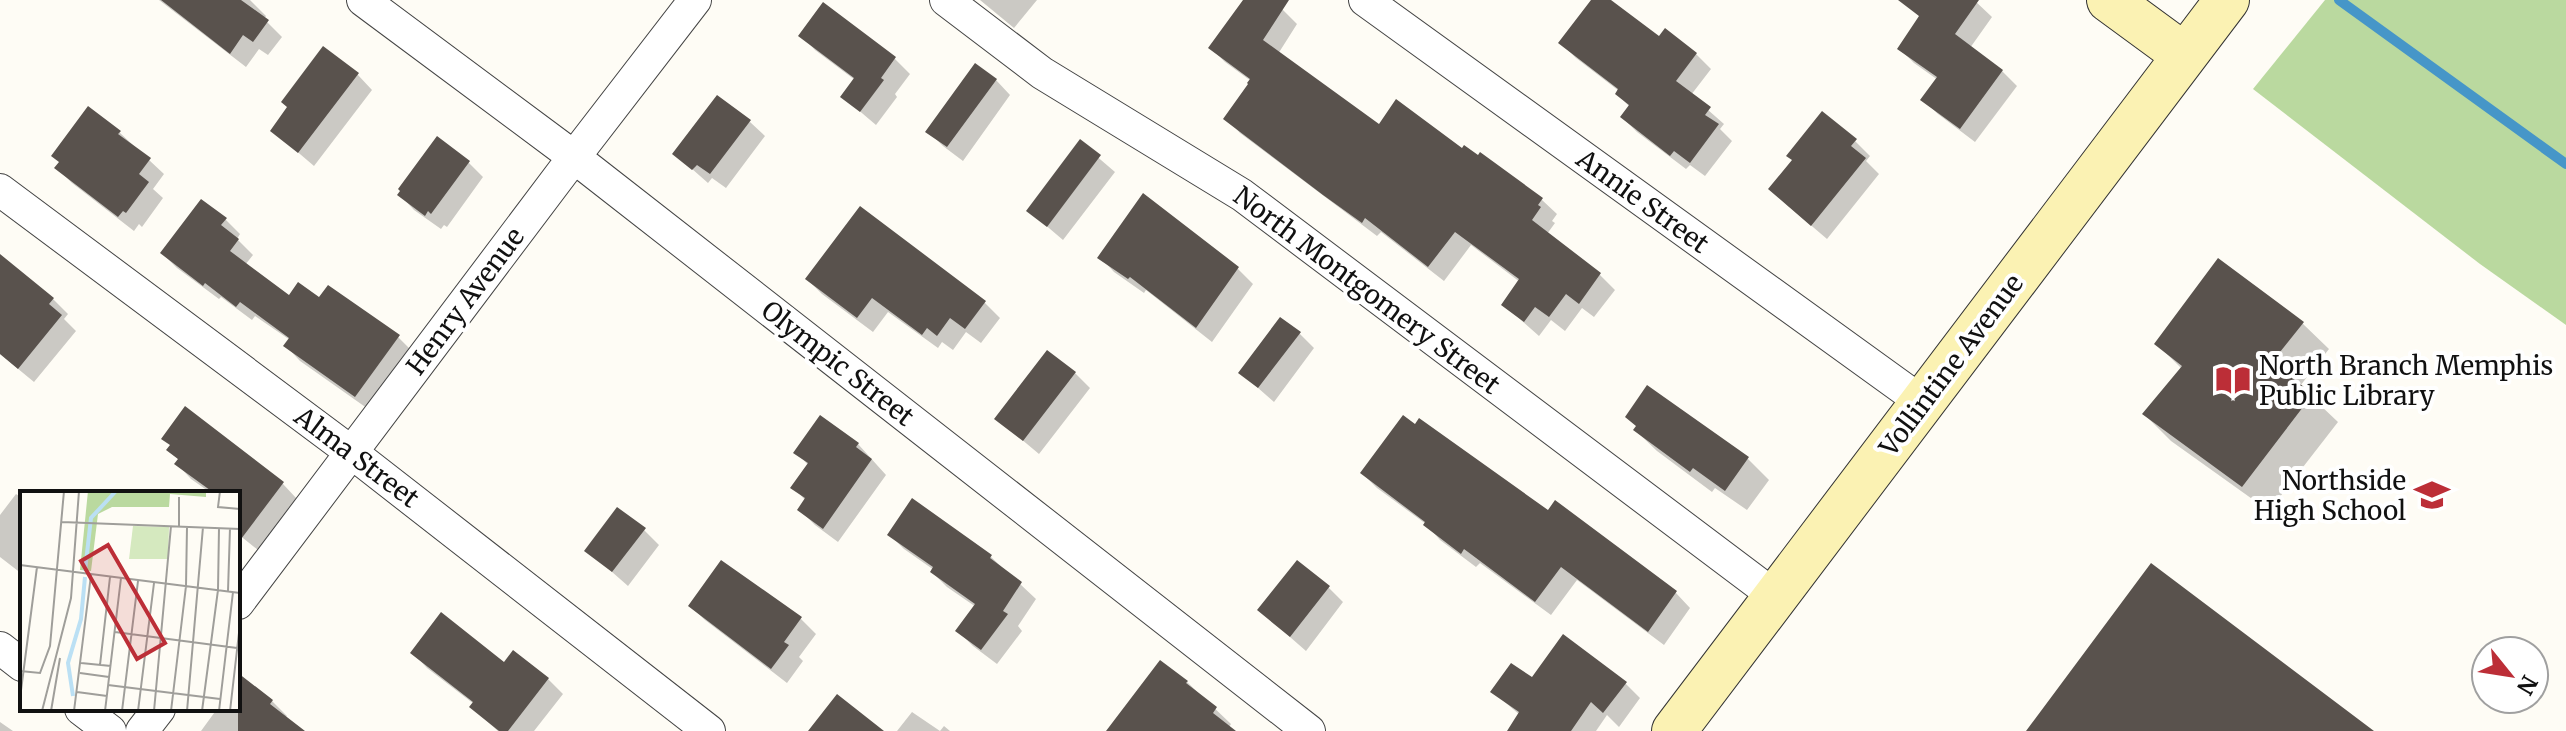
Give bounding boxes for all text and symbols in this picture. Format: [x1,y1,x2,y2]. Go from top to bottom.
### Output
street label: Annie Street [1570,141,1716,260]
street label: North Montgomery Street [1227,179,1507,401]
street label: Henry Avenue [399,221,531,381]
street label: Vollintine Avenue [1871,268,2030,463]
street label: Olympic Street [755,293,921,433]
place label: North Branch Memphis Public Library [2259,349,2553,412]
library icon: North Branch Memphis Public Library [2214,361,2252,399]
street label: Alma Street [288,399,426,514]
place label: Northside High School [2254,464,2406,527]
school or university icon: Northside High School [2413,476,2451,514]
inset map [20,491,240,711]
north arrow [2470,635,2550,715]
text: N [2511,670,2544,700]

